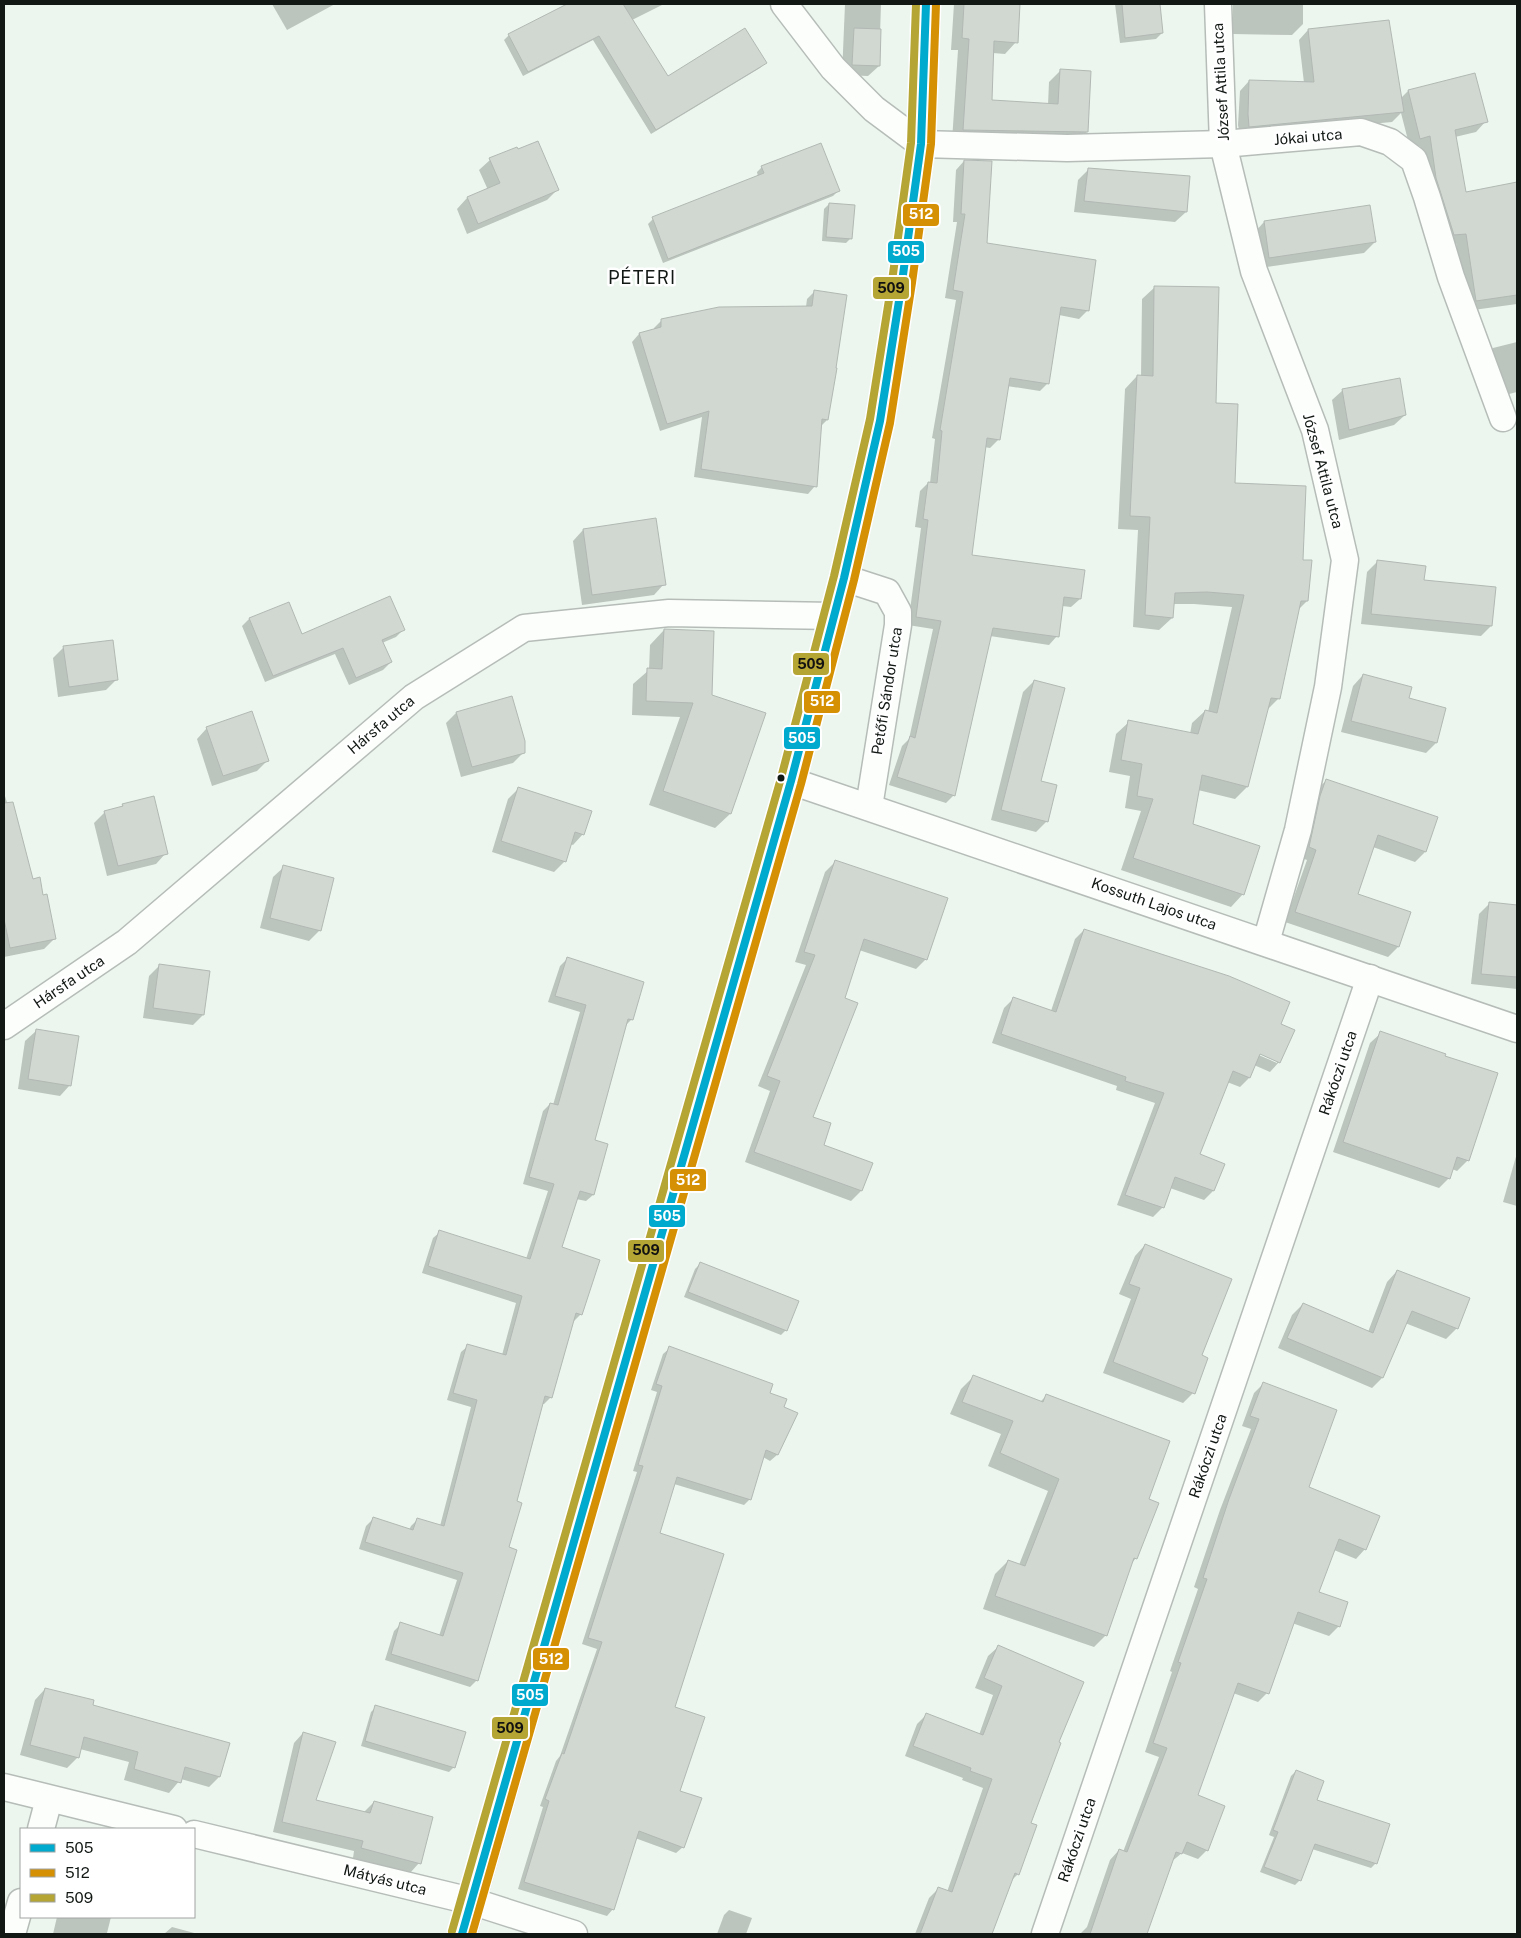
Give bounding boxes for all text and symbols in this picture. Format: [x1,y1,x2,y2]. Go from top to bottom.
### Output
street label: József Attila utca [1209,22,1232,142]
street label: Jókai utca [1273,125,1343,148]
line badge: 512 [902,203,940,227]
text: 512 [909,206,933,222]
line badge: 505 [887,240,925,264]
text: 505 [892,243,920,259]
district label: PÉTERI [608,266,676,288]
line badge: 509 [872,276,910,300]
text: 509 [877,280,905,296]
street label: József Attila utca [1300,411,1347,530]
street label: Petőfi Sándor utca [868,626,905,756]
line badge: 509 [792,652,830,676]
text: 509 [797,656,825,672]
line badge: 512 [803,690,841,714]
street label: Hársfa utca [344,692,417,757]
text: 512 [810,693,834,709]
line badge: 505 [783,726,821,750]
text: 505 [788,730,816,746]
unlabelled marker [776,773,786,783]
street label: Kossuth Lajos utca [1089,874,1219,933]
street label: Hársfa utca [30,952,107,1011]
street label: Rákóczi utca [1315,1028,1360,1117]
line badge: 512 [669,1168,707,1192]
text: 512 [676,1172,700,1188]
line badge: 505 [648,1204,686,1228]
text: 505 [653,1208,681,1224]
line badge: 509 [627,1239,665,1263]
text: 509 [632,1242,660,1258]
street label: Rákóczi utca [1185,1411,1230,1500]
line badge: 512 [532,1647,570,1671]
text: 512 [539,1651,563,1667]
line badge: 505 [511,1683,549,1707]
text: 505 [516,1687,544,1703]
line badge: 509 [491,1716,529,1740]
text: 509 [496,1720,524,1736]
street label: Rákóczi utca [1054,1795,1099,1884]
legend [20,1828,195,1918]
text: 505 [65,1839,93,1856]
street label: Mátyás utca [342,1861,428,1898]
text: 512 [65,1864,90,1881]
text: 509 [65,1889,93,1906]

